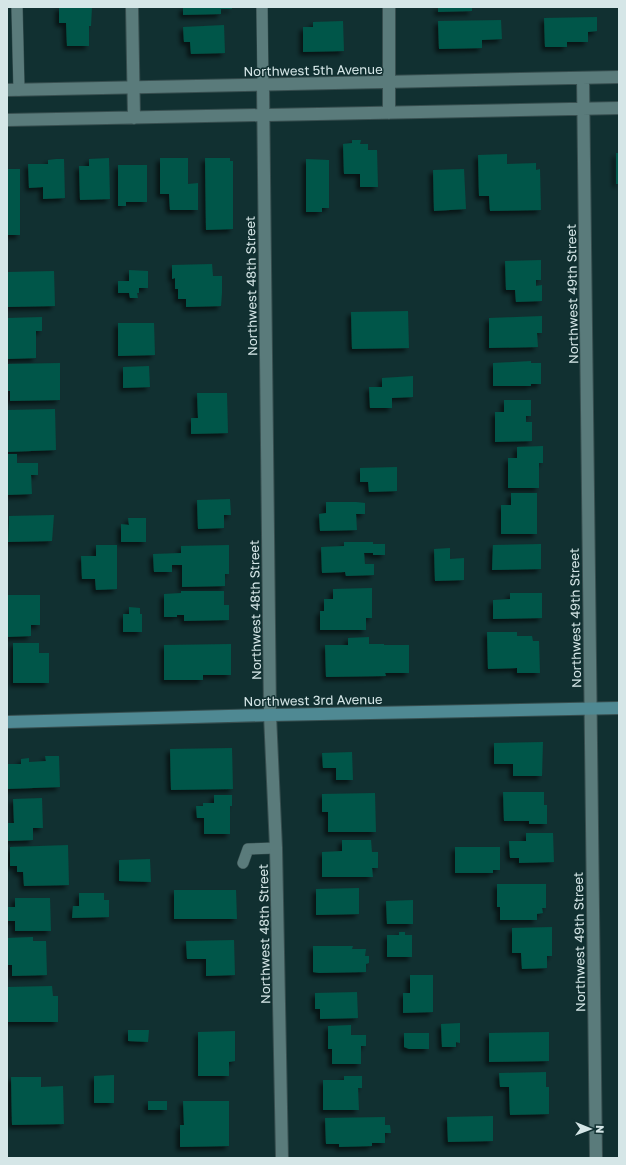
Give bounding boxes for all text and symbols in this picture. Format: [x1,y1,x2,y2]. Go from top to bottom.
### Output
street label: Northwest 5th Avenue [243,61,383,79]
street label: Northwest 48th Street [242,216,260,356]
street label: Northwest 49th Street [563,224,581,364]
street label: Northwest 48th Street [246,540,264,680]
street label: Northwest 49th Street [566,548,584,688]
street label: Northwest 3rd Avenue [243,691,383,709]
street label: Northwest 48th Street [255,864,273,1004]
street label: Northwest 49th Street [570,872,588,1012]
north arrow [570,1109,610,1149]
text: N [594,1125,607,1133]

